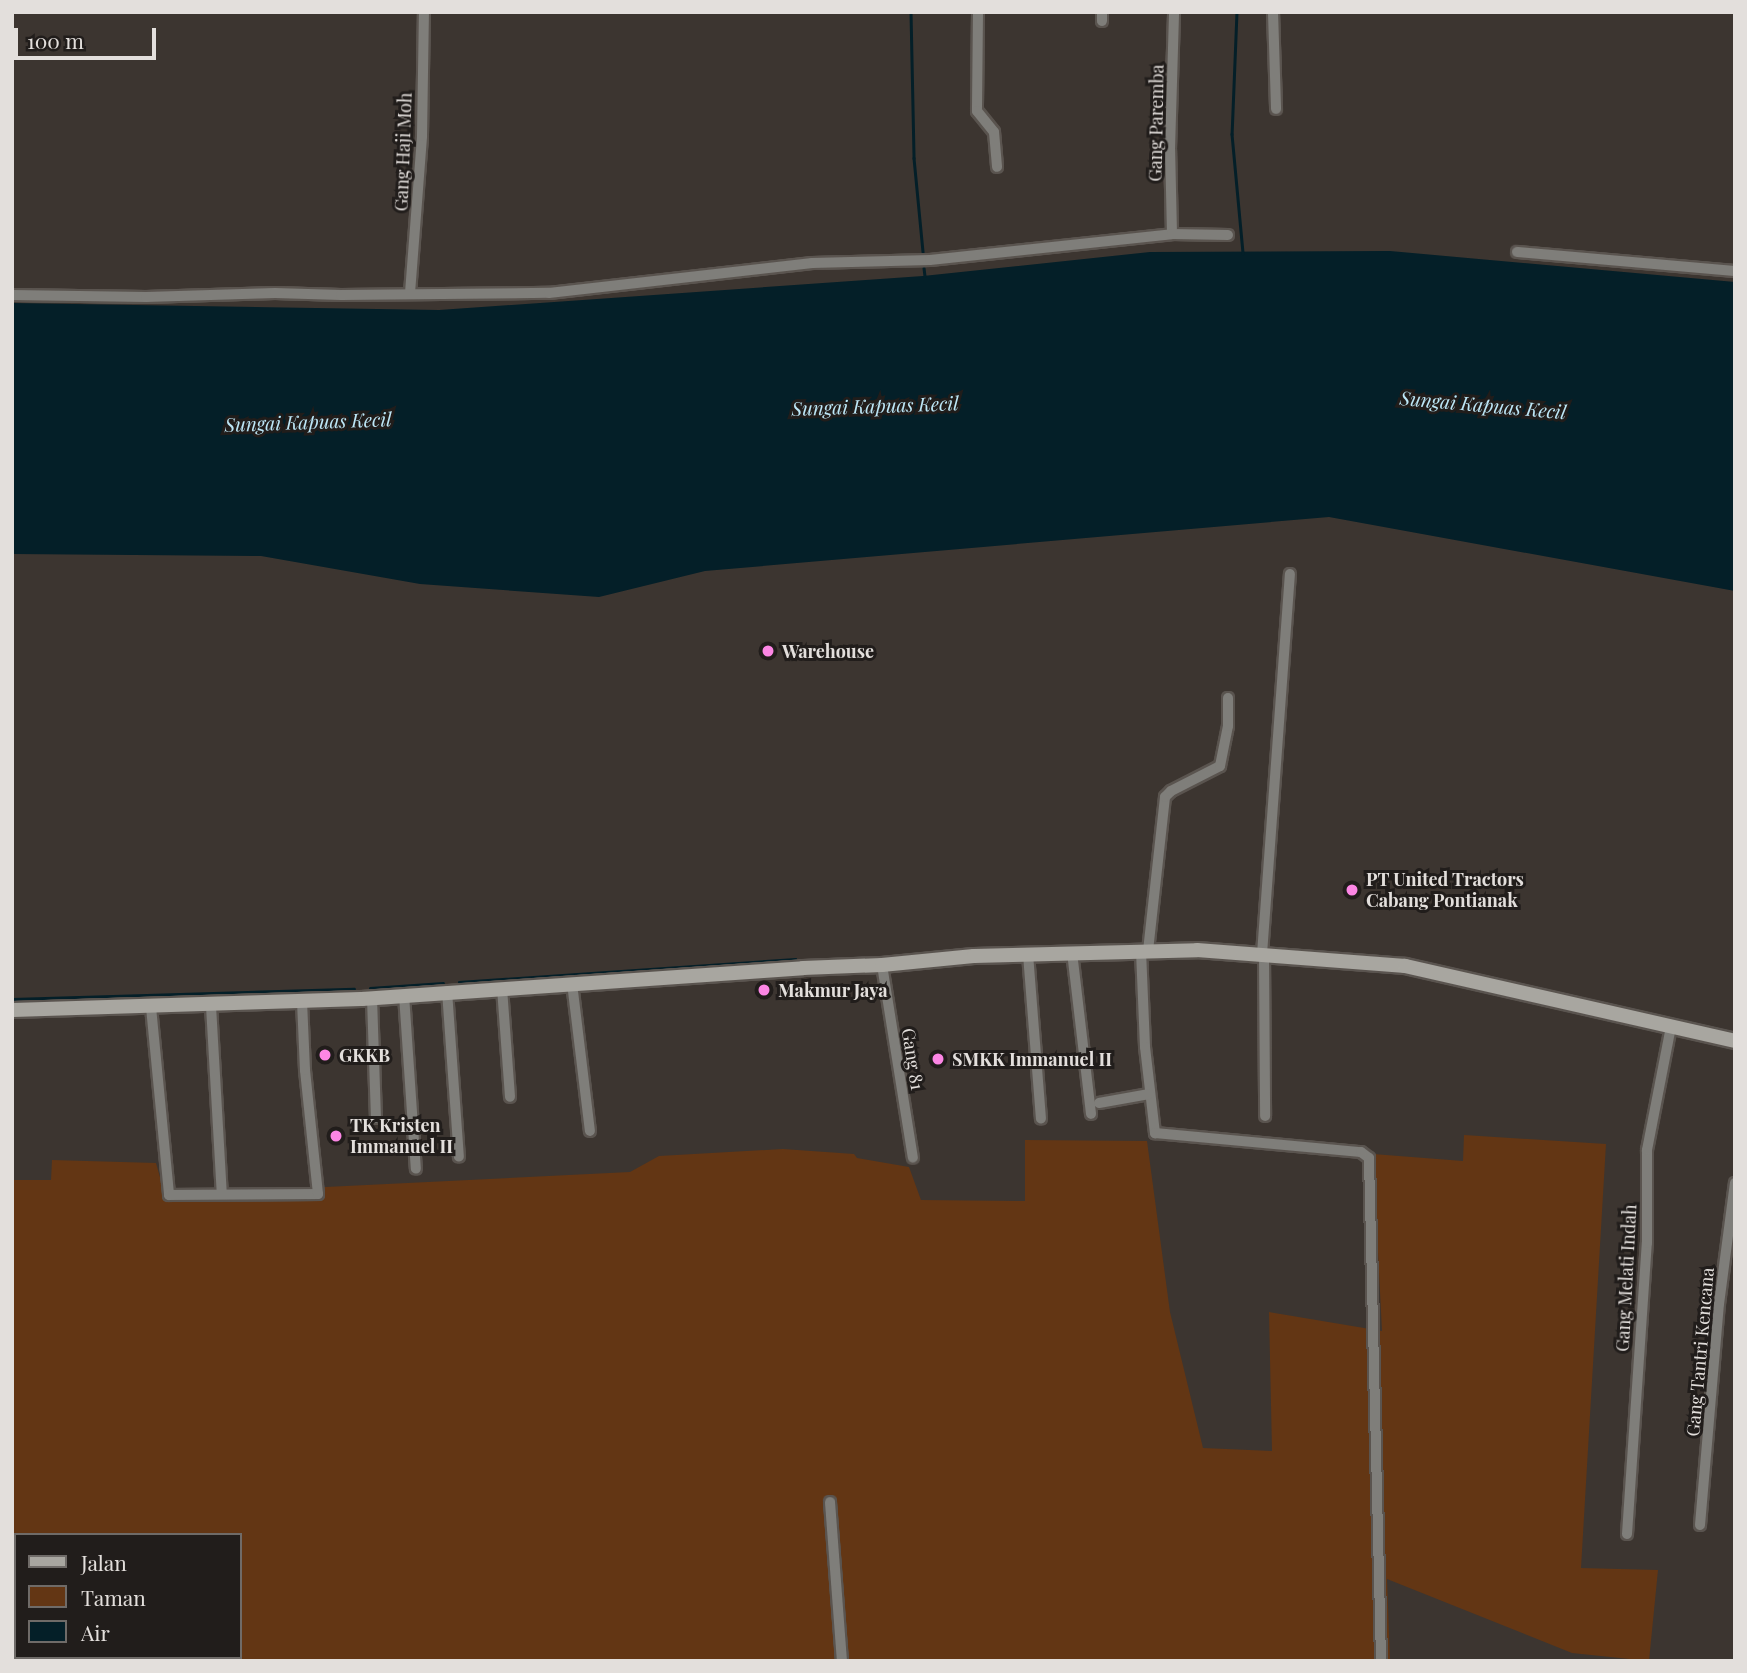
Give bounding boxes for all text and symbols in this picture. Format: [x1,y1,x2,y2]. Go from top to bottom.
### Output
scale bar [18,14,159,58]
text: 100 m [27,26,84,54]
street label: Gang Paremba [1144,64,1168,182]
street label: Gang Haji Moh [390,92,416,212]
water label: Sungai Kapuas Kecil [1399,386,1567,424]
water label: Sungai Kapuas Kecil [791,392,959,420]
water label: Sungai Kapuas Kecil [224,408,392,436]
place label: Warehouse [782,640,874,662]
marker: Warehouse [760,643,776,659]
place label: PT United Tractors Cabang Pontianak [1366,869,1525,912]
marker: PT United Tractors Cabang Pontianak [1344,882,1360,898]
place label: Makmur Jaya [778,979,888,1001]
marker: Makmur Jaya [756,982,772,998]
street label: Gang 81 [897,1027,929,1091]
place label: GKKB [339,1044,390,1066]
marker: GKKB [317,1047,333,1063]
place label: SMKK Immanuel II [952,1048,1112,1070]
marker: SMKK Immanuel II [930,1051,946,1067]
place label: TK Kristen Immanuel II [350,1115,453,1158]
marker: TK Kristen Immanuel II [328,1128,344,1144]
street label: Gang Melati Indah [1611,1204,1641,1352]
street label: Gang Tantri Kencana [1682,1266,1718,1438]
legend [14,1533,242,1659]
text: Jalan [81,1548,127,1576]
text: Taman [81,1583,146,1611]
text: Air [81,1618,110,1646]

